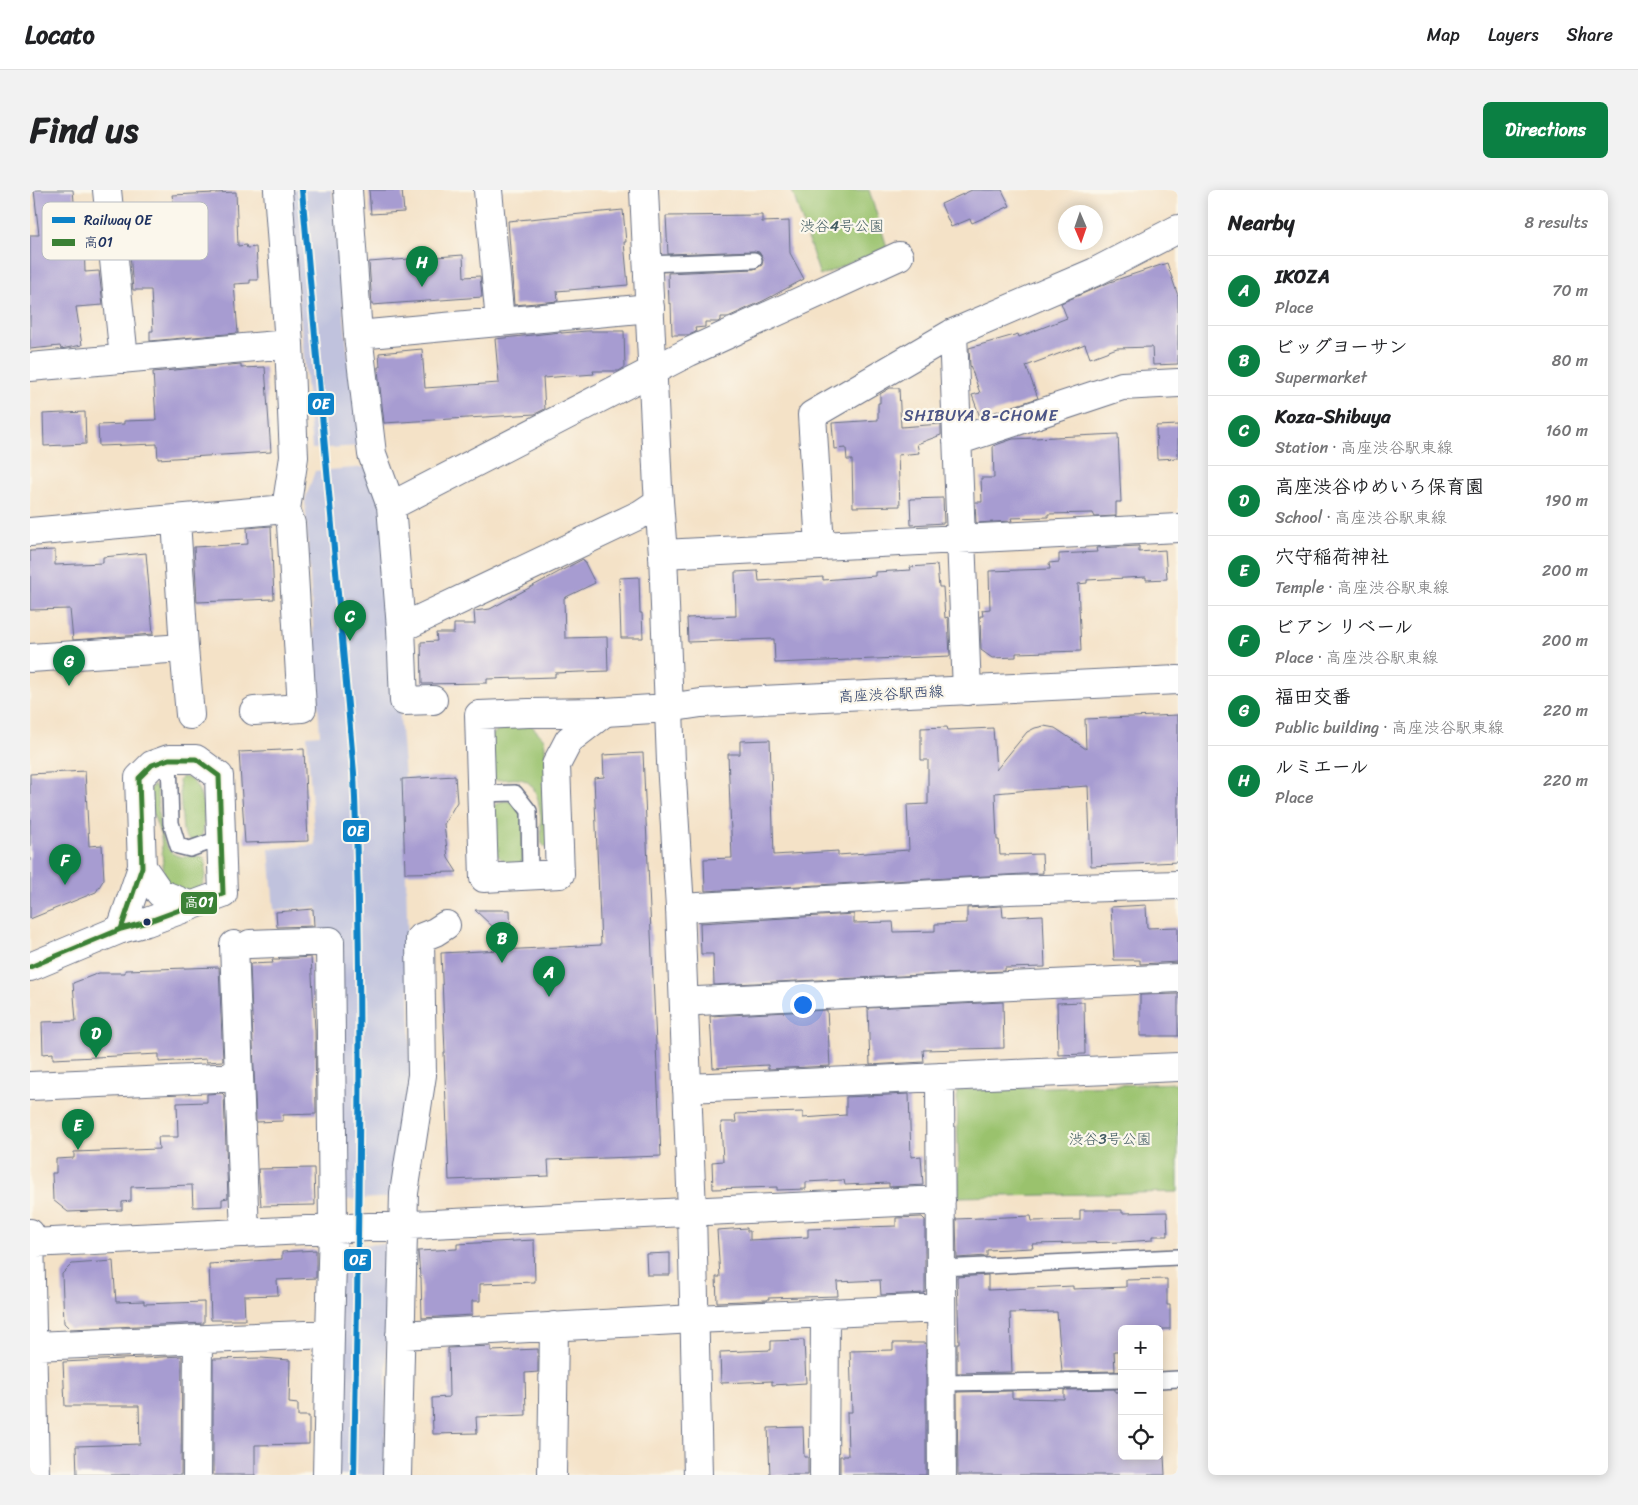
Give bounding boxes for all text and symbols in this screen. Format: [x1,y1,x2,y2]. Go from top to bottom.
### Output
text: Locato [25,14,95,56]
text: Map [1427,19,1460,51]
text: Layers [1488,19,1539,51]
text: Share [1567,19,1613,51]
text: Find us [30,99,138,161]
button: Directions [1483,102,1608,158]
legend [42,202,208,260]
text: Nearby [1228,204,1294,242]
north arrow [1058,205,1103,250]
text: Railway OE [84,208,153,233]
text: 8 results [1525,208,1588,237]
park label: 渋谷4号公園 [800,213,884,239]
text: 高01 [84,230,113,255]
pin: H [406,246,438,287]
text: IKOZA [1275,260,1330,293]
text: A [1239,276,1249,305]
text: 70 m [1552,276,1588,305]
text: Place [1275,293,1314,322]
text: ビッグヨーサン [1275,330,1408,363]
text: B [1239,346,1249,375]
text: 80 m [1552,346,1588,375]
text: Supermarket [1275,363,1367,392]
line badge: OE [307,392,335,416]
text: OE [312,392,331,417]
text: Koza-Shibuya [1275,400,1390,433]
district label: SHIBUYA 8-CHOME [904,401,1059,430]
text: C [1239,416,1249,445]
text: 160 m [1545,416,1588,445]
text: Station · 高座渋谷駅東線 [1275,433,1453,462]
text: 高座渋谷ゆめいろ保育園 [1275,470,1484,503]
text: D [1239,486,1249,515]
text: 190 m [1545,486,1588,515]
text: School · 高座渋谷駅東線 [1275,503,1447,532]
text: 穴守稲荷神社 [1275,540,1389,573]
text: E [1240,556,1248,585]
text: 200 m [1542,556,1588,585]
text: Temple · 高座渋谷駅東線 [1275,573,1449,602]
pin: C [334,600,366,641]
text: ビアン リベール [1275,610,1413,643]
text: F [1240,626,1248,655]
text: 200 m [1542,626,1588,655]
text: Place · 高座渋谷駅東線 [1275,643,1438,672]
pin: G [53,645,85,686]
street label: 高座渋谷駅西線 [838,678,944,710]
text: 福田交番 [1275,680,1351,713]
text: G [1239,696,1249,725]
text: 220 m [1543,696,1588,725]
text: Public building · 高座渋谷駅東線 [1275,713,1504,742]
text: ルミエール [1275,750,1369,783]
text: H [1238,766,1250,795]
text: 220 m [1543,766,1588,795]
text: Place [1275,783,1314,812]
line badge: OE [342,819,370,843]
text: OE [347,819,366,844]
pin: F [49,844,81,885]
text: 高01 [185,890,213,915]
line badge: 高01 [180,891,218,915]
unlabelled marker [142,917,152,927]
pin: B [486,922,518,963]
pin: A [533,956,565,997]
your location [790,992,816,1018]
pin: D [80,1017,112,1058]
pin: E [62,1109,94,1150]
park label: 渋谷3号公園 [1068,1126,1152,1152]
line badge: OE [343,1248,372,1272]
text: OE [349,1248,368,1273]
map controls [1118,1325,1163,1460]
button: + [1118,1325,1163,1370]
button: − [1118,1370,1163,1415]
button: locate [1118,1415,1163,1460]

